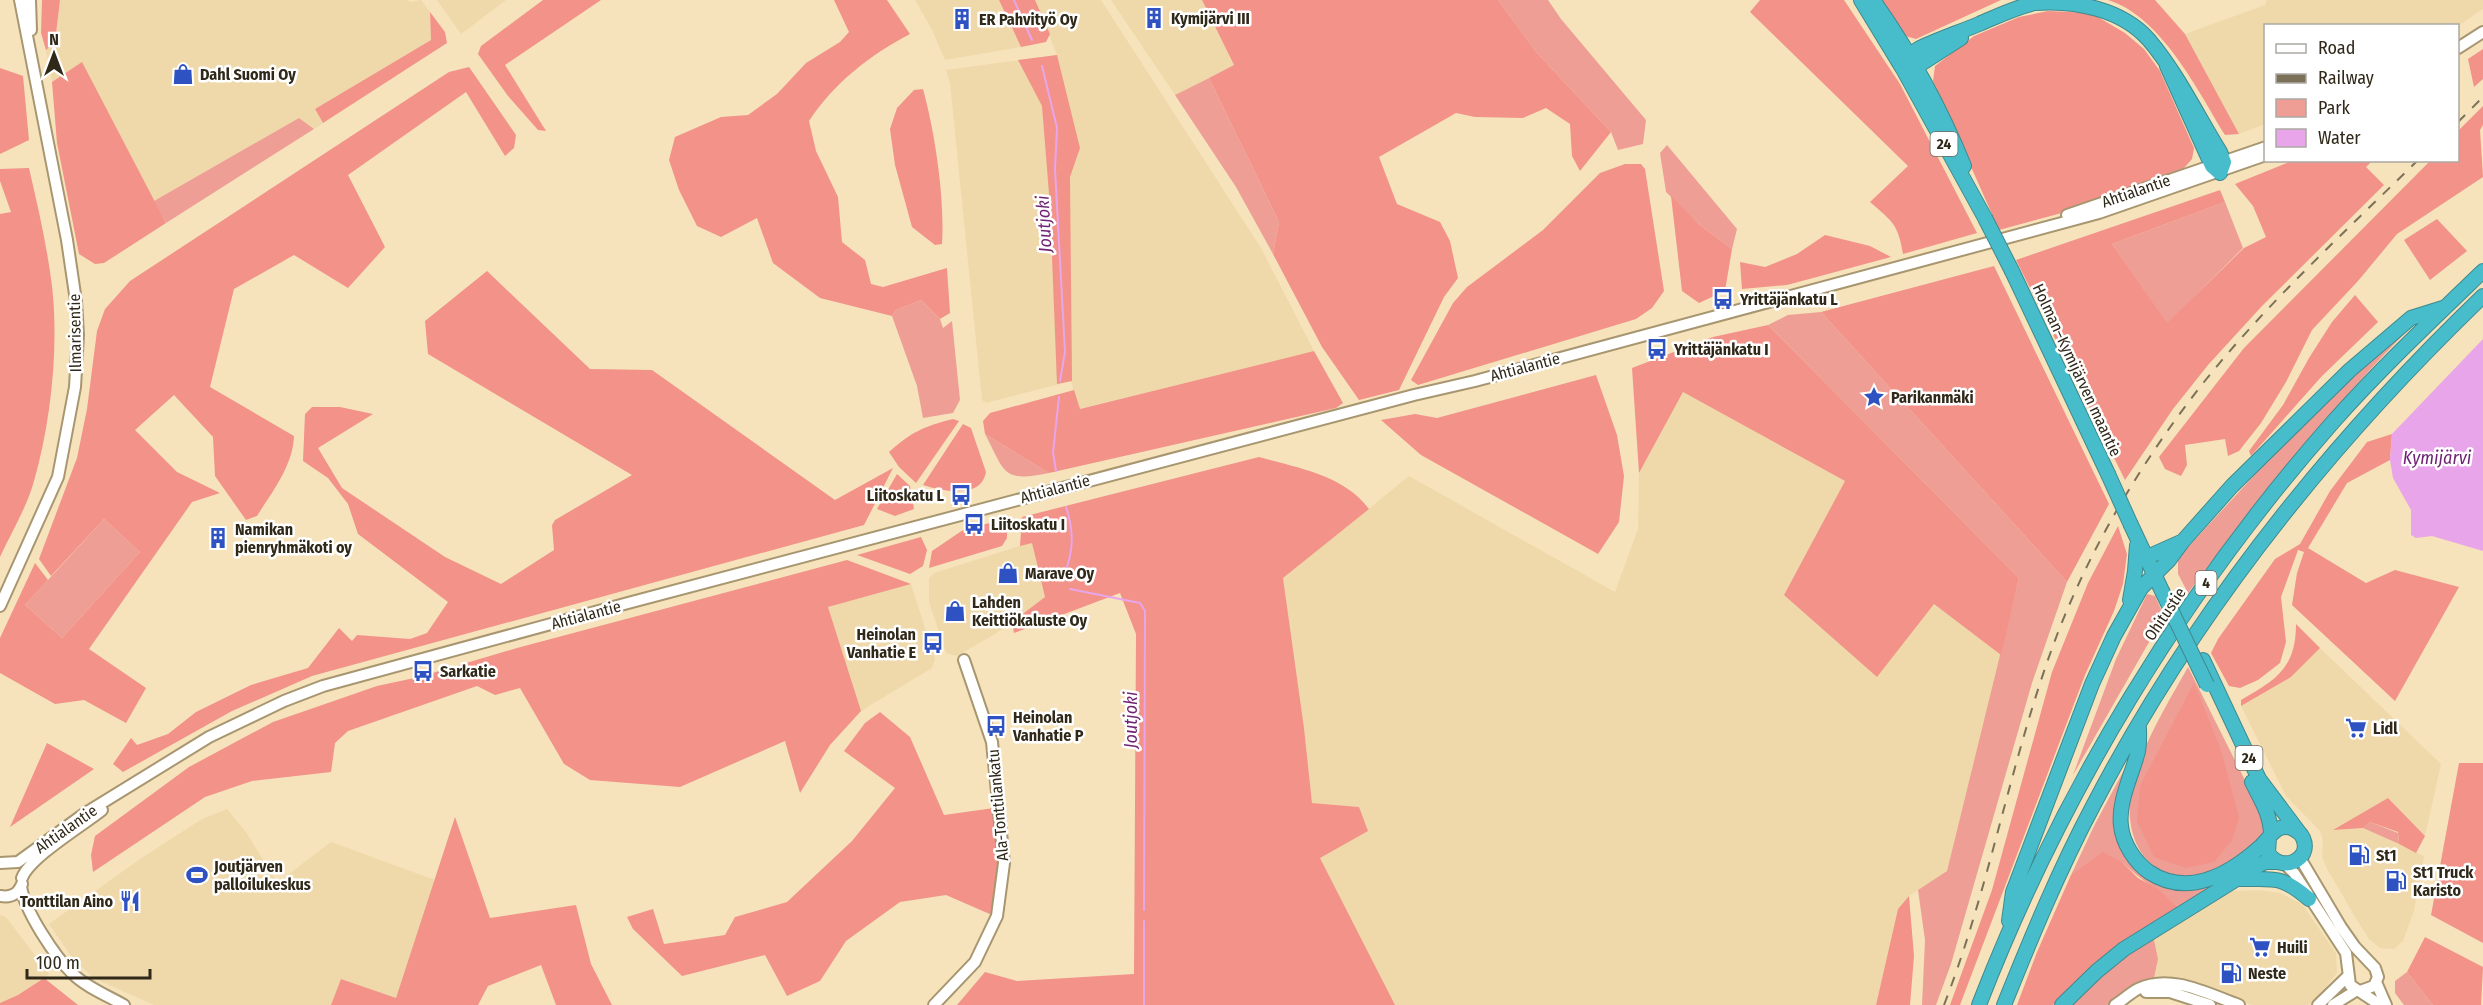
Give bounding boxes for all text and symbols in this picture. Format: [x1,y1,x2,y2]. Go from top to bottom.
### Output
building icon: Kymijärvi III [1142,6,1166,30]
building icon: ER Pahvityö Oy [950,7,974,31]
place label: Kymijärvi III [1171,9,1250,28]
place label: ER Pahvityö Oy [979,10,1078,29]
north arrow [24,24,84,84]
legend [2264,24,2459,162]
text: N [49,30,59,49]
text: Road [2318,37,2355,59]
shop icon: Dahl Suomi Oy [171,62,195,86]
place label: Dahl Suomi Oy [200,65,296,84]
text: Railway [2318,67,2374,89]
text: Park [2318,97,2351,119]
text: Water [2318,127,2361,149]
road number: 24 [1930,132,1958,156]
street label: Ahtialantie [2099,170,2173,212]
water label: Joutjoki [1031,195,1057,254]
street label: Holman–Kymijärven maantie [2029,281,2125,459]
bus stop icon: Yrittäjänkatu L [1711,287,1735,311]
place label: Yrittäjänkatu L [1739,290,1838,309]
street label: Ilmarisentie [65,293,85,372]
bus stop icon: Yrittäjänkatu I [1645,337,1669,361]
place label: Yrittäjänkatu I [1673,340,1769,359]
street label: Ahtialantie [1488,349,1562,385]
place icon: Parikanmäki [1862,385,1886,409]
place label: Parikanmäki [1891,388,1974,407]
water label: Kymijärvi [2403,447,2472,469]
street label: Ahtialantie [1018,471,1092,507]
bus stop icon: Liitoskatu L [949,483,973,507]
place label: Liitoskatu L [867,486,945,505]
bus stop icon: Liitoskatu I [962,512,986,536]
place label: Liitoskatu I [991,515,1065,534]
place label: Namikan pienryhmäkoti oy [235,520,352,557]
building icon: Namikan pienryhmäkoti oy [206,526,230,550]
shop icon: Marave Oy [996,561,1020,585]
place label: Marave Oy [1025,564,1094,583]
road number: 4 [2196,571,2216,595]
street label: Ohitustie [2140,584,2190,644]
place label: Lahden Keittiökaluste Oy [972,593,1087,630]
street label: Ahtialantie [549,597,623,633]
shop icon: Lahden Keittiökaluste Oy [943,599,967,623]
place label: Heinolan Vanhatie E [846,625,916,662]
bus stop icon: Heinolan Vanhatie E [921,631,945,655]
bus stop icon: Sarkatie [411,659,435,683]
place label: Sarkatie [440,662,496,681]
water label: Joutjoki [1120,691,1142,750]
place label: Heinolan Vanhatie P [1012,708,1084,745]
bus stop icon: Heinolan Vanhatie P [984,714,1008,738]
supermarket icon: Lidl [2344,716,2368,740]
place label: Lidl [2373,719,2398,738]
road number: 24 [2236,746,2262,770]
street label: Ala-Tonttilankatu [984,748,1012,862]
street label: Ahtialantie [31,801,101,857]
fuel station icon: St1 [2347,843,2371,867]
place label: St1 [2376,846,2397,865]
place label: Joutjärven palloilukeskus [213,857,311,894]
sports icon: Joutjärven palloilukeskus [185,863,209,887]
place label: St1 Truck Karisto [2413,863,2474,900]
fuel station icon: St1 Truck Karisto [2384,869,2408,893]
restaurant icon: Tonttilan Aino [118,889,142,913]
place label: Tonttilan Aino [20,892,113,911]
supermarket icon: Huili [2248,935,2272,959]
place label: Huili [2277,938,2308,957]
scale bar [27,942,150,980]
text: 100 m [36,952,80,974]
fuel station icon: Neste [2219,961,2243,985]
place label: Neste [2248,964,2286,983]

